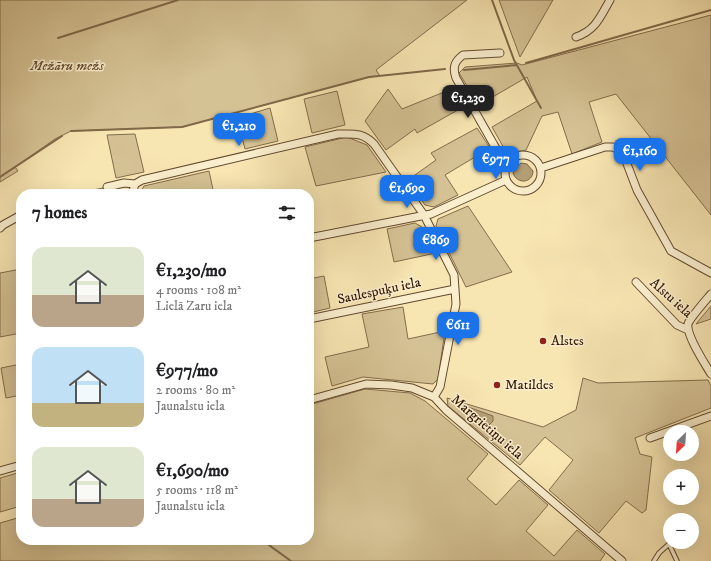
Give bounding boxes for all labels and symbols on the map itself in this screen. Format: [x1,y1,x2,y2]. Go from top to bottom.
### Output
park label: Mežāru mežs [29,57,104,75]
pin: €1,230 [435,85,501,119]
pin: €1,210 [206,113,272,147]
pin: €1,160 [607,138,673,172]
pin: €977 [472,146,520,180]
pin: €1,690 [374,175,440,209]
pin: €869 [412,227,460,261]
street label: Saulespuķu iela [336,273,422,309]
street label: Alstu iela [646,274,696,322]
pin: €611 [434,312,482,346]
place label: Alstes [551,332,584,350]
marker: Alstes [538,336,548,346]
place label: Matildes [505,376,554,394]
marker: Matildes [492,380,502,390]
street label: Margrietiņu iela [447,391,527,463]
north arrow [663,425,699,461]

